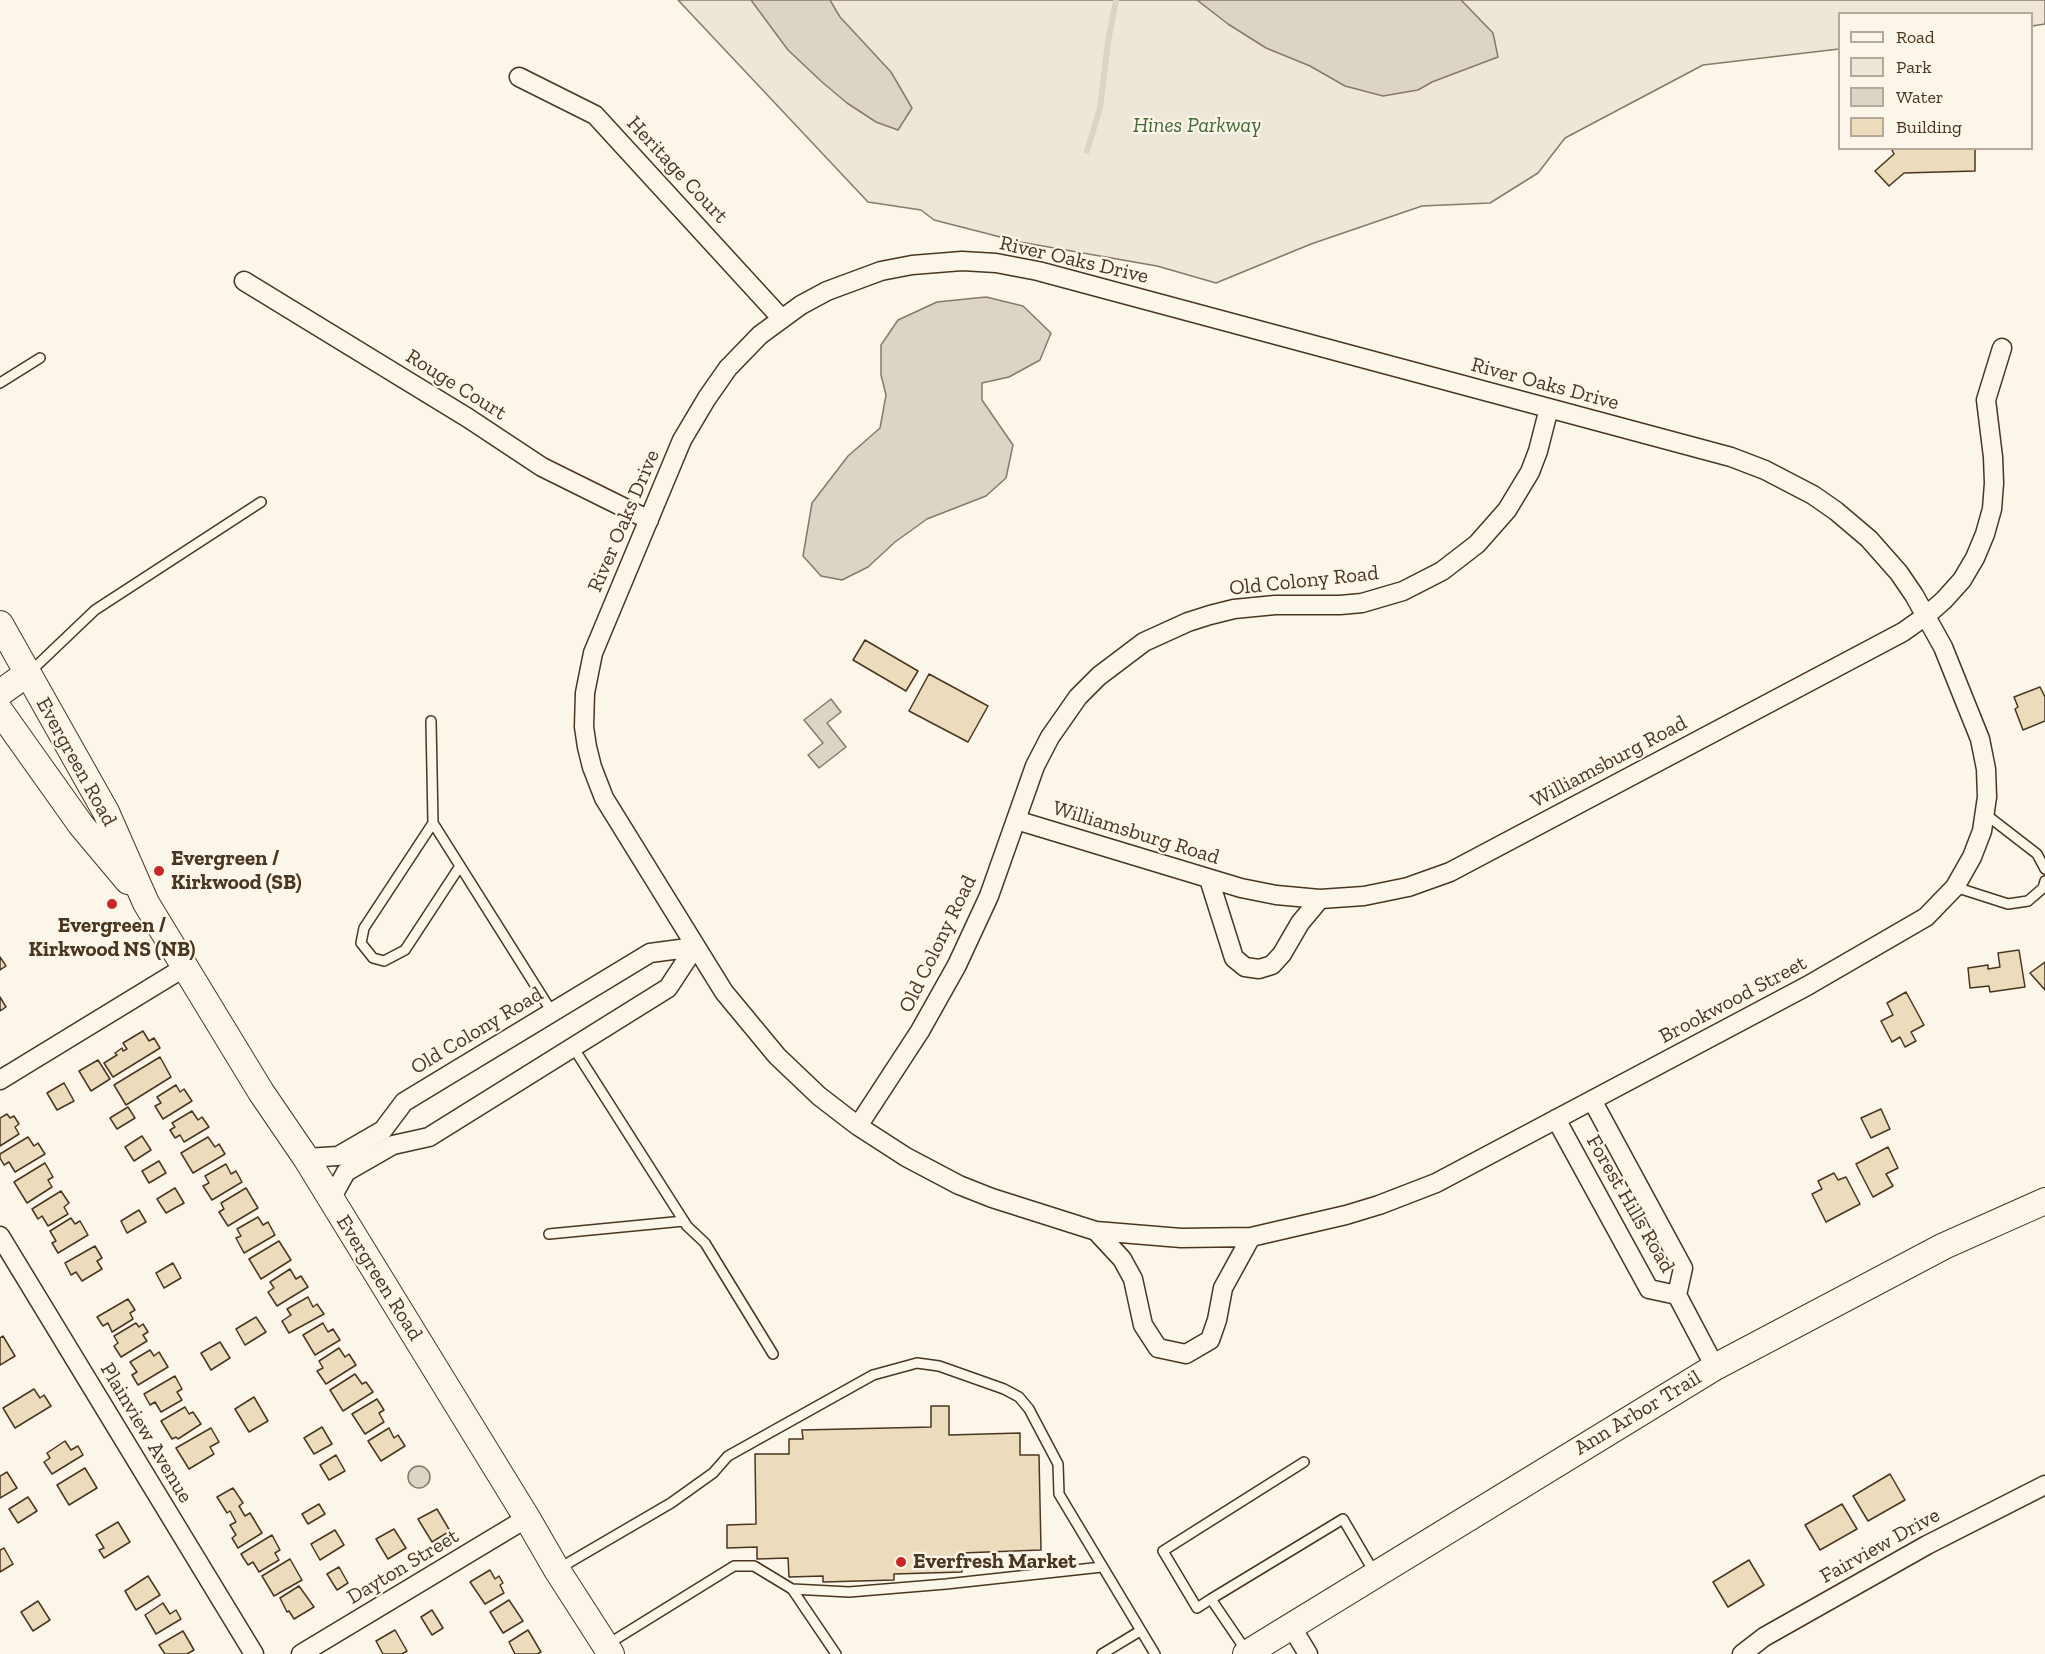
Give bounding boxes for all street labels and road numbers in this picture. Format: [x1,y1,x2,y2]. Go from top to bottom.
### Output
street label: Heritage Court [621,111,733,229]
street label: River Oaks Drive [997,231,1151,289]
street label: Rouge Court [401,344,511,426]
street label: River Oaks Drive [1468,352,1622,416]
street label: River Oaks Drive [583,446,665,596]
street label: Old Colony Road [1228,561,1380,601]
street label: Evergreen Road [30,693,122,831]
street label: Williamsburg Road [1527,710,1691,814]
street label: Williamsburg Road [1050,796,1222,870]
street label: Old Colony Road [894,871,982,1017]
street label: Brookwood Street [1655,951,1811,1049]
street label: Old Colony Road [406,982,548,1080]
street label: Forest Hills Road [1580,1131,1680,1277]
street label: Evergreen Road [330,1211,428,1345]
street label: Plainview Avenue [94,1358,198,1508]
street label: Ann Arbor Trail [1570,1365,1706,1461]
street label: Fairview Drive [1816,1503,1944,1589]
street label: Dayton Street [343,1524,463,1610]

